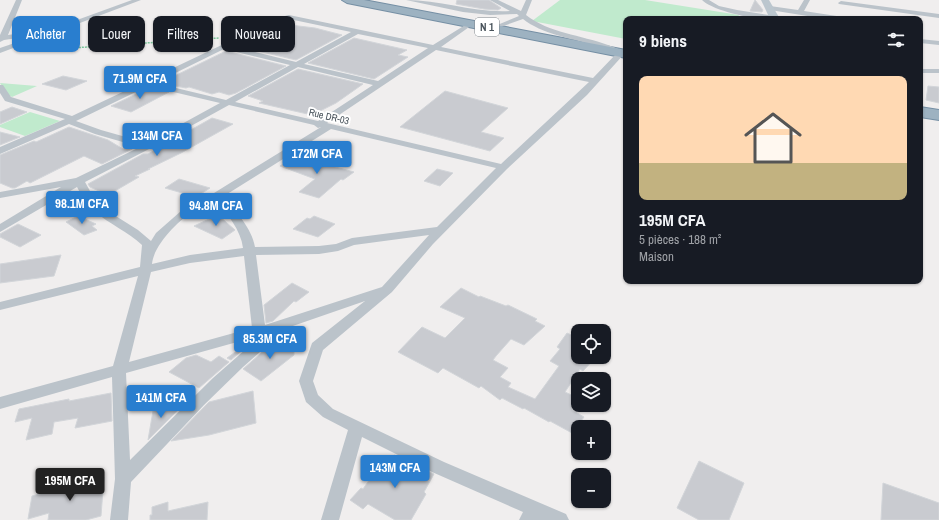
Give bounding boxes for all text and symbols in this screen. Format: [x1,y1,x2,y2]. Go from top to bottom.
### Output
chip: Acheter [12,16,80,52]
chip: Louer [88,16,145,52]
chip: Filtres [153,16,213,52]
chip: Nouveau [221,16,295,52]
road number: N 1 [475,18,499,36]
text: 9 biens [639,29,687,52]
icon: filters [885,29,907,51]
pin: 71.9M CFA [94,66,186,100]
text: 71.9M CFA [113,70,167,87]
icon: home [737,102,809,174]
street label: Rue DR-03 [307,106,351,128]
pin: 134M CFA [116,123,198,157]
text: 134M CFA [132,127,182,144]
pin: 172M CFA [276,141,358,175]
text: 172M CFA [292,145,342,162]
pin: 98.1M CFA [36,191,128,225]
pin: 94.8M CFA [170,193,262,227]
text: 98.1M CFA [55,195,109,212]
text: 94.8M CFA [189,197,243,214]
text: 195M CFA [639,208,706,231]
text: 5 pièces · 188 m² [639,231,721,248]
text: Maison [639,248,674,265]
map controls [571,324,611,508]
button: locate [571,324,611,364]
pin: 85.3M CFA [224,326,316,360]
text: 85.3M CFA [243,330,297,347]
button: layers [571,372,611,412]
pin: 141M CFA [120,385,202,419]
text: 141M CFA [136,389,186,406]
button: + [571,420,611,460]
pin: 143M CFA [354,455,436,489]
text: 143M CFA [370,459,420,476]
pin: 195M CFA [29,468,111,502]
button: − [571,468,611,508]
text: 195M CFA [45,472,95,489]

